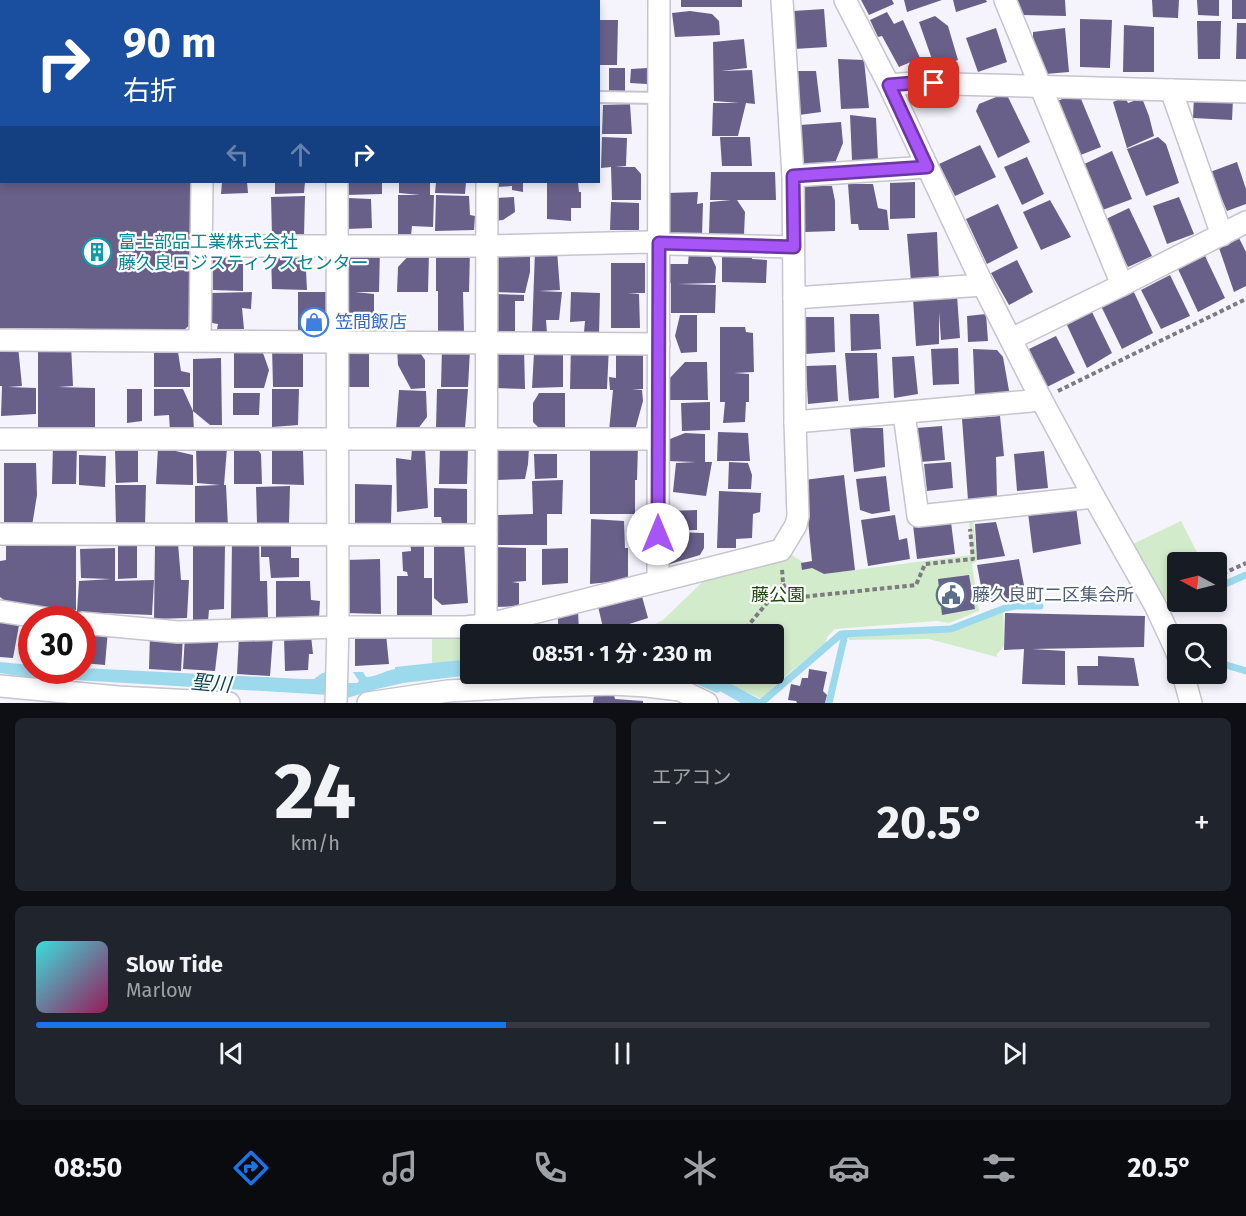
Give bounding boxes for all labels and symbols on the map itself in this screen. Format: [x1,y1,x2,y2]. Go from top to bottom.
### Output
pin [908,57,959,108]
place label: 富士部品工業株式会社 藤久良ロジスティクスセンター [118,231,368,274]
building icon: 富士部品工業株式会社 藤久良ロジスティクスセンター [81,236,113,268]
shop icon: 笠間飯店 [298,306,330,338]
place label: 笠間飯店 [335,311,407,333]
position arrow [626,502,690,566]
north arrow [1167,552,1227,612]
public building icon: 藤久良町二区集会所 [935,579,967,611]
park label: 藤公園 [751,584,805,606]
place label: 藤久良町二区集会所 [972,584,1134,606]
speed limit sign: 30 [18,606,96,684]
water label: 聖川 [190,669,234,697]

